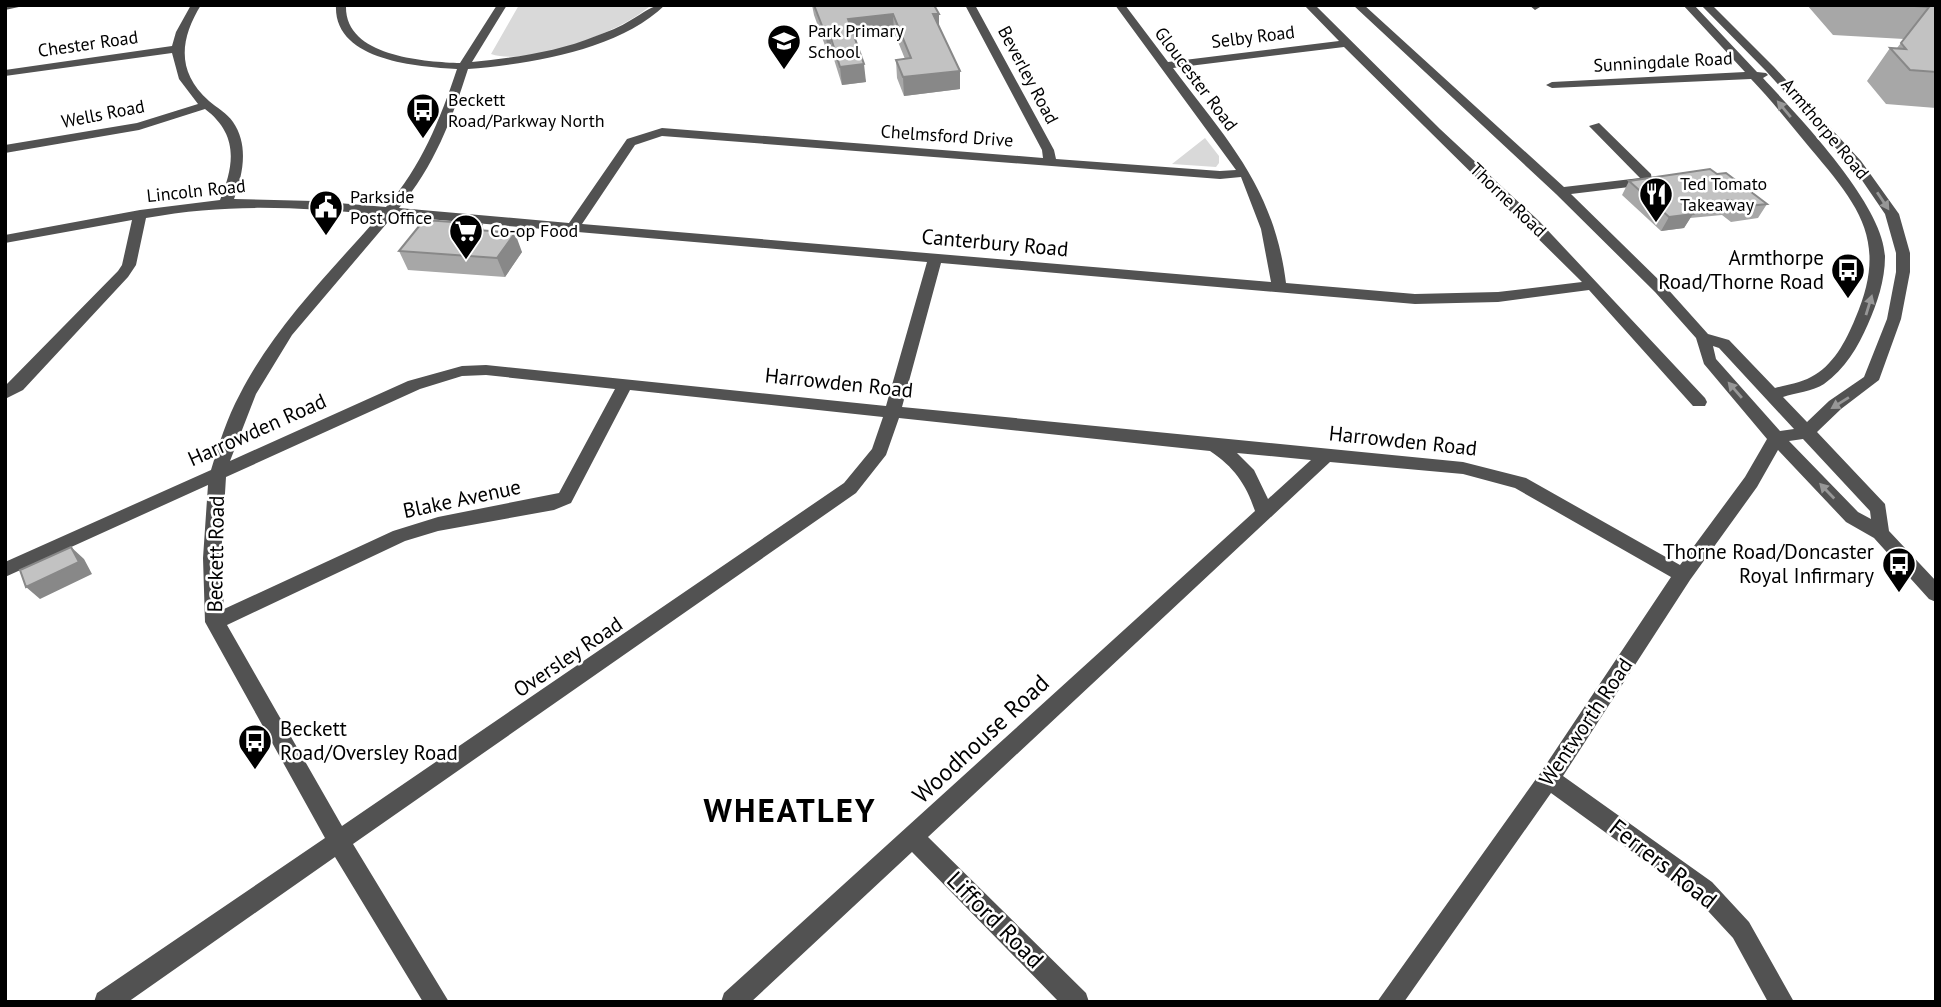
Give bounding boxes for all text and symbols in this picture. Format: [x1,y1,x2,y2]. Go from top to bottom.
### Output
place label: Park Primary School [808,19,904,63]
street label: Selby Road [1210,20,1296,53]
school or university icon: Park Primary School [765,22,803,71]
street label: Beverley Road [993,22,1064,128]
street label: Gloucester Road [1150,22,1243,135]
street label: Chester Road [36,25,140,62]
street label: Sunningdale Road [1593,46,1733,77]
street label: Armthorpe Road [1776,73,1874,184]
place label: Beckett Road/Parkway North [448,88,605,132]
bus stop icon: Beckett Road/Parkway North [404,91,442,140]
street label: Wells Road [59,94,146,133]
one-way arrow [1777,101,1792,118]
street label: Chelmsford Drive [880,119,1014,152]
street label: Thorne Road [1465,157,1551,242]
place label: Ted Tomato Takeaway [1680,172,1767,216]
street label: Lincoln Road [145,174,247,207]
restaurant icon: Ted Tomato Takeaway [1637,175,1675,224]
place label: Parkside Post Office [350,185,432,229]
public building icon: Parkside Post Office [307,188,345,237]
one-way arrow [1876,192,1890,210]
supermarket icon: Co-op Food [447,212,485,261]
place label: Co-op Food [490,219,578,242]
street label: Canterbury Road [921,223,1070,262]
place label: Armthorpe Road/Thorne Road [1658,244,1824,295]
bus stop icon: Armthorpe Road/Thorne Road [1829,251,1867,300]
one-way arrow [1864,294,1874,315]
street label: Harrowden Road [764,361,914,404]
one-way arrow [1728,381,1743,398]
street label: Harrowden Road [183,387,330,472]
one-way arrow [1830,396,1850,409]
street label: Harrowden Road [1328,419,1478,462]
street label: Blake Avenue [400,473,523,524]
one-way arrow [1820,483,1836,500]
street label: Beckett Road [201,495,230,613]
place label: Thorne Road/Doncaster Royal Infirmary [1663,538,1874,589]
bus stop icon: Thorne Road/Doncaster Royal Infirmary [1880,545,1918,594]
street label: Oversley Road [508,610,627,703]
street label: Wentworth Road [1533,653,1638,791]
street label: Woodhouse Road [906,667,1056,810]
place label: Beckett Road/Oversley Road [280,715,458,766]
bus stop icon: Beckett Road/Oversley Road [236,722,274,771]
district label: WHEATLEY [703,788,877,831]
street label: Ferrers Road [1603,812,1724,915]
street label: Lifford Road [940,864,1051,975]

